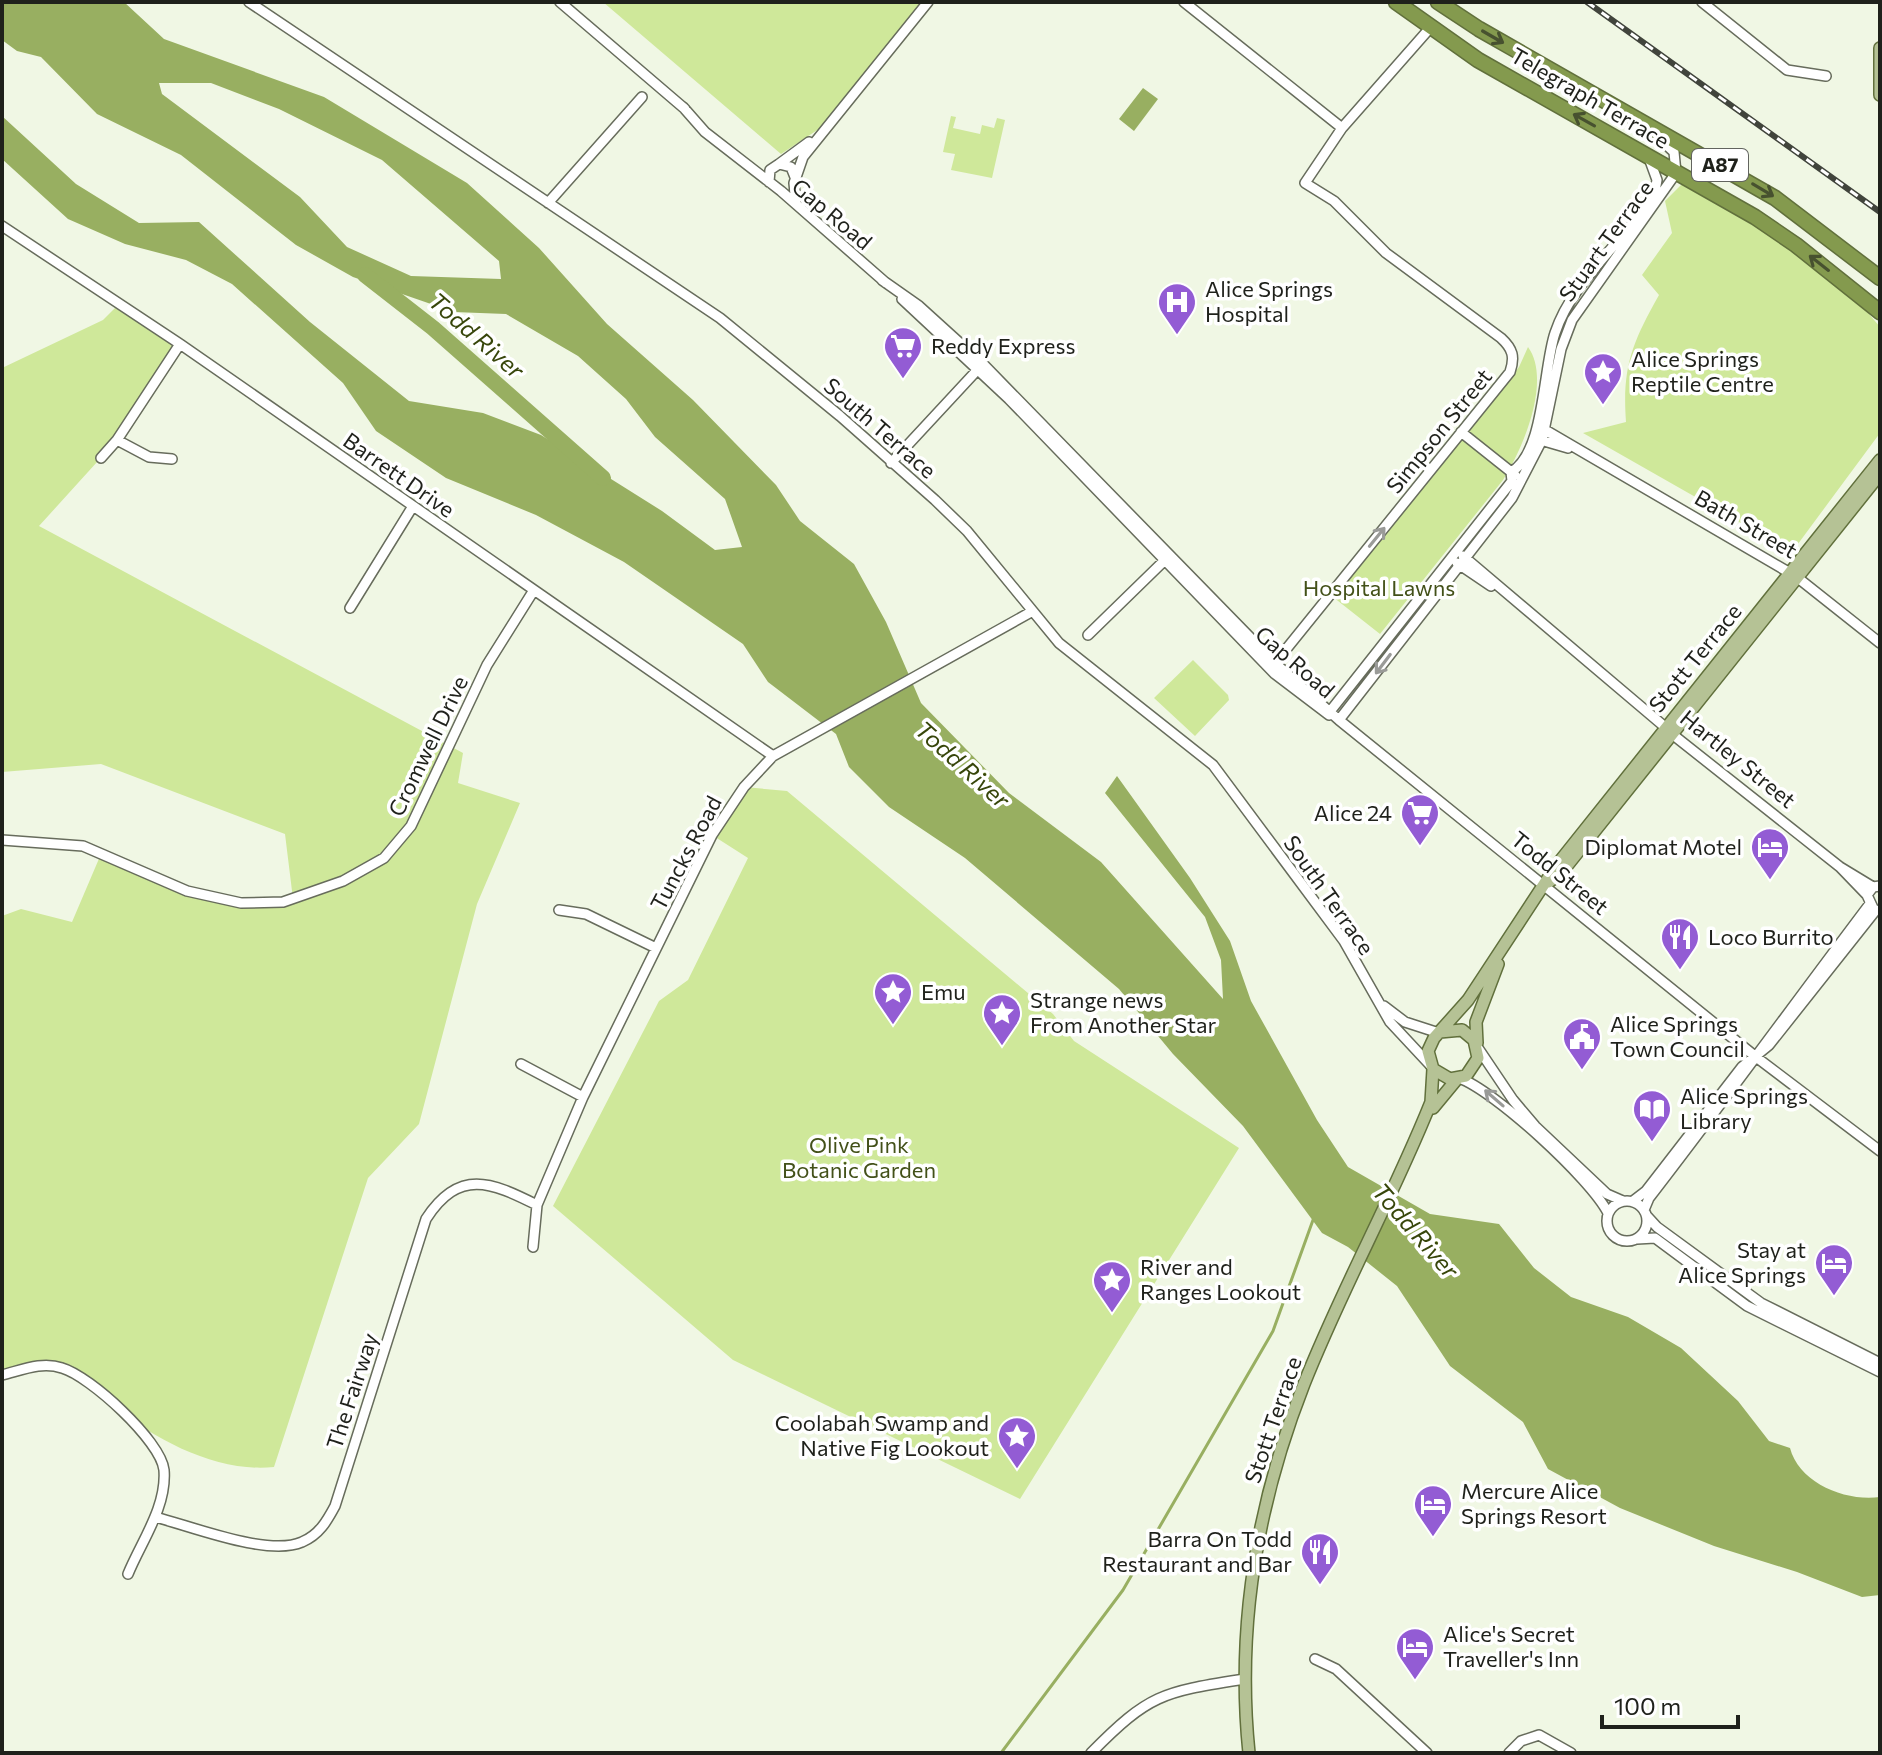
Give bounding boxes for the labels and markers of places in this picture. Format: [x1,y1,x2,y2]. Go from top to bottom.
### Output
place label: Alice Springs Hospital [1205,275,1333,327]
hospital icon: Alice Springs Hospital [1156,281,1198,336]
supermarket icon: Reddy Express [882,325,924,380]
place label: Reddy Express [931,332,1075,359]
place label: Alice Springs Reptile Centre [1631,345,1774,397]
place icon: Alice Springs Reptile Centre [1582,351,1624,406]
supermarket icon: Alice 24 [1399,792,1441,847]
place label: Alice 24 [1314,799,1392,826]
hotel icon: Diplomat Motel [1749,826,1791,881]
place label: Diplomat Motel [1584,833,1742,860]
restaurant icon: Loco Burrito [1659,916,1701,971]
place label: Loco Burrito [1708,923,1834,950]
place icon: Emu [872,971,914,1026]
place label: Emu [921,978,966,1005]
place label: Strange news From Another Star [1030,986,1216,1038]
place icon: Strange news From Another Star [981,992,1023,1047]
place label: Alice Springs Town Council [1610,1010,1745,1062]
public building icon: Alice Springs Town Council [1561,1016,1603,1071]
place label: Alice Springs Library [1680,1082,1808,1134]
library icon: Alice Springs Library [1631,1088,1673,1143]
place label: Stay at Alice Springs [1678,1236,1806,1288]
hotel icon: Stay at Alice Springs [1813,1242,1855,1297]
place label: River and Ranges Lookout [1140,1253,1301,1305]
place icon: River and Ranges Lookout [1091,1259,1133,1314]
place label: Coolabah Swamp and Native Fig Lookout [775,1409,989,1461]
place icon: Coolabah Swamp and Native Fig Lookout [996,1415,1038,1470]
place label: Mercure Alice Springs Resort [1461,1477,1607,1529]
hotel icon: Mercure Alice Springs Resort [1412,1483,1454,1538]
place label: Barra On Todd Restaurant and Bar [1102,1525,1292,1577]
restaurant icon: Barra On Todd Restaurant and Bar [1299,1531,1341,1586]
place label: Alice's Secret Traveller's Inn [1443,1620,1579,1672]
hotel icon: Alice's Secret Traveller's Inn [1394,1626,1436,1681]

